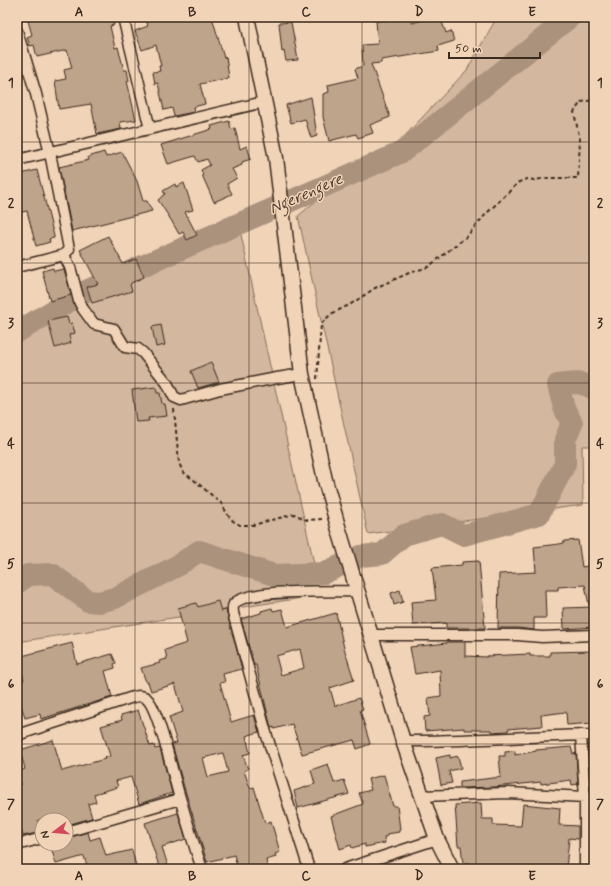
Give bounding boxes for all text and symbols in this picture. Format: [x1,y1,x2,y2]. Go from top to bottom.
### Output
text: A [75,4,83,21]
text: B [188,4,197,21]
text: C [301,4,311,21]
text: D [415,4,424,21]
text: E [528,4,536,21]
scale bar [449,34,540,60]
text: 50 m [455,41,482,57]
text: 1 [8,75,14,92]
text: 1 [597,75,603,92]
water label: Ngerengere [266,168,348,221]
text: 2 [8,195,15,212]
text: 2 [597,195,604,212]
text: 3 [8,315,14,332]
text: 3 [597,315,603,332]
text: 4 [7,436,15,453]
text: 4 [596,436,604,453]
text: 5 [7,556,15,573]
text: 5 [596,556,604,573]
text: 6 [8,676,15,693]
text: 6 [597,676,604,693]
text: 7 [7,796,15,813]
text: 7 [596,796,604,813]
north arrow [34,812,74,852]
text: N [38,829,53,840]
text: A [75,868,83,885]
text: B [188,868,197,885]
text: C [301,868,311,885]
text: D [415,868,424,885]
text: E [528,868,536,885]

